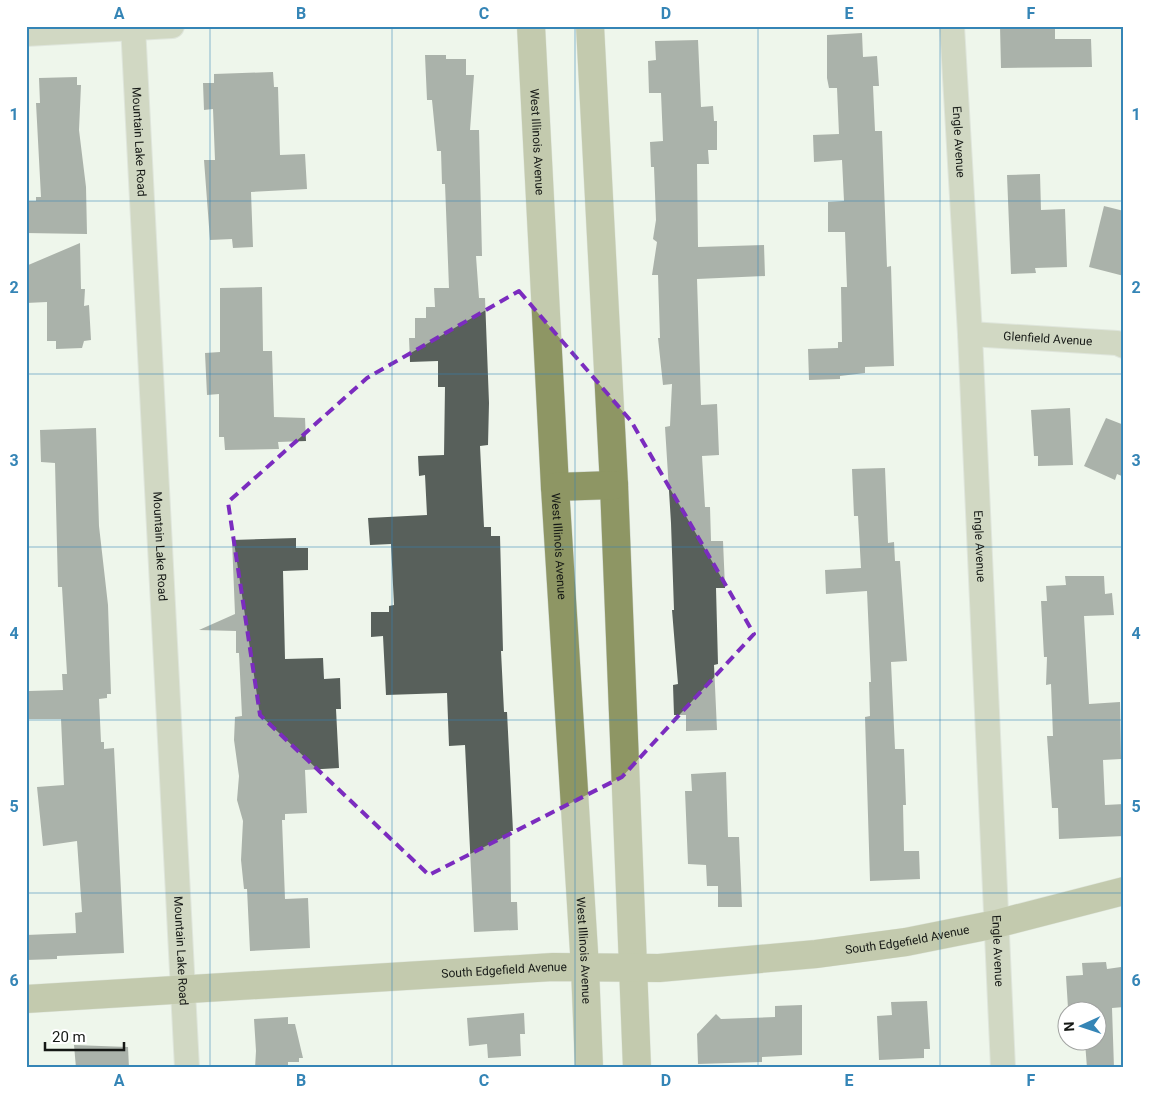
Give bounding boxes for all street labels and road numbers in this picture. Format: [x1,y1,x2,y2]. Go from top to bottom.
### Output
street label: Mountain Lake Road [129,87,149,197]
street label: West Illinois Avenue [527,88,547,196]
street label: Engle Avenue [950,106,968,178]
street label: Glenfield Avenue [1003,329,1093,348]
street label: Mountain Lake Road [150,491,170,601]
street label: West Illinois Avenue [548,492,569,600]
street label: Engle Avenue [971,510,988,582]
street label: Mountain Lake Road [171,896,191,1006]
street label: West Illinois Avenue [574,897,593,1004]
street label: Engle Avenue [989,915,1006,987]
street label: South Edgefield Avenue [844,922,971,957]
street label: South Edgefield Avenue [441,960,567,981]

